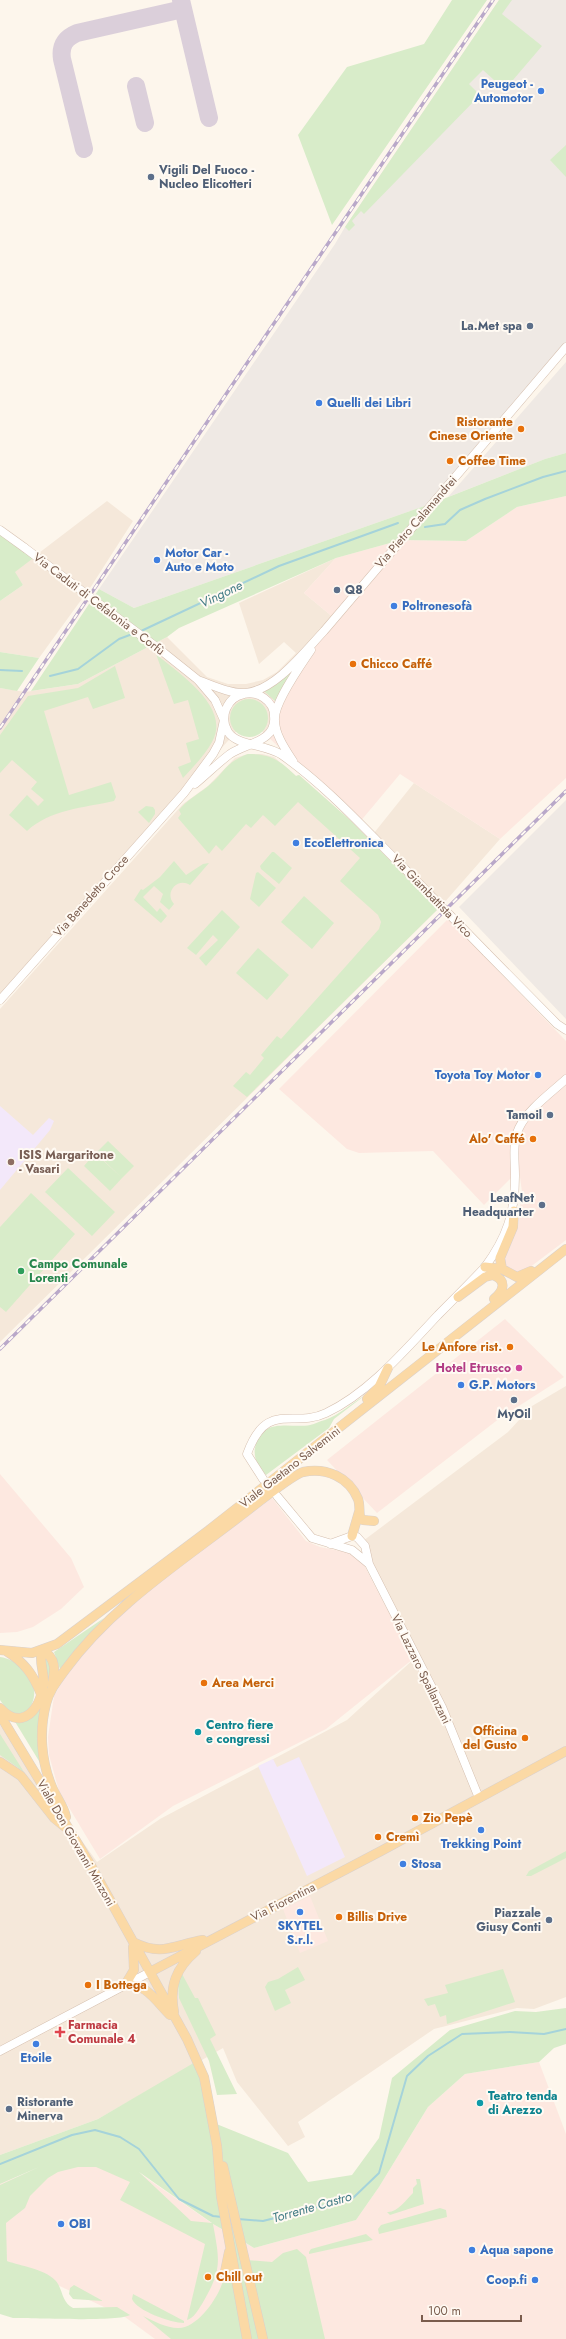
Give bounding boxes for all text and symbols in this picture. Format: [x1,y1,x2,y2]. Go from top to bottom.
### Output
place label: Peugeot - Automotor [473,75,533,107]
marker: Peugeot - Automotor [536,86,546,96]
place label: Vigili Del Fuoco - Nucleo Elicotteri [158,161,254,193]
marker: Vigili Del Fuoco - Nucleo Elicotteri [146,172,156,182]
place label: La.Met spa [461,317,522,335]
marker: La.Met spa [525,321,535,331]
place label: Quelli dei Libri [327,394,411,412]
marker: Quelli dei Libri [314,398,324,408]
place label: Ristorante Cinese Oriente [429,413,513,445]
marker: Ristorante Cinese Oriente [516,424,526,434]
place label: Coffee Time [458,452,526,470]
marker: Coffee Time [445,456,455,466]
street label: Via Pietro Calamandrei [371,472,461,572]
place label: Motor Car - Auto e Moto [164,544,234,576]
street label: Via Caduti di Cefalonia e Corfù [29,548,169,660]
marker: Motor Car - Auto e Moto [152,555,162,565]
water label: Vingone [196,575,246,612]
place label: Q8 [345,581,363,599]
marker: Q8 [332,585,342,595]
place label: Poltronesofà [402,597,472,615]
marker: Poltronesofà [389,601,399,611]
place label: Chicco Caffé [361,655,432,673]
marker: Chicco Caffé [348,659,358,669]
place label: EcoElettronica [304,834,384,852]
marker: EcoElettronica [291,838,301,848]
street label: Via Giambattista Vico [387,850,477,942]
street label: Via Benedetto Croce [49,851,133,941]
place label: Toyota Toy Motor [435,1066,530,1084]
marker: Toyota Toy Motor [533,1070,543,1080]
place label: Tamoil [507,1106,542,1124]
marker: Tamoil [545,1110,555,1120]
place label: Alo' Caffé [468,1130,525,1148]
marker: Alo' Caffé [528,1134,538,1144]
place label: ISIS Margaritone - Vasari [19,1146,114,1178]
marker: ISIS Margaritone - Vasari [6,1157,16,1167]
place label: LeafNet Headquarter [462,1189,534,1221]
marker: LeafNet Headquarter [537,1200,547,1210]
place label: Campo Comunale Lorenti [29,1255,128,1287]
marker: Campo Comunale Lorenti [16,1266,26,1276]
place label: Le Anfore rist. [422,1338,502,1356]
marker: Le Anfore rist. [505,1342,515,1352]
place label: Hotel Etrusco [436,1359,511,1377]
marker: Hotel Etrusco [514,1363,524,1373]
place label: G.P. Motors [469,1376,536,1394]
marker: G.P. Motors [456,1380,466,1390]
marker: MyOil [509,1395,519,1405]
place label: MyOil [497,1405,531,1423]
street label: Viale Gaetano Salvemini [236,1422,344,1512]
street label: Via Lazzaro Spallanzani [387,1611,455,1727]
place label: Area Merci [211,1674,274,1692]
marker: Area Merci [199,1678,209,1688]
place label: Centro fiere e congressi [206,1716,274,1748]
place label: Officina del Gusto [463,1722,517,1754]
marker: Centro fiere e congressi [193,1727,203,1737]
marker: Officina del Gusto [520,1733,530,1743]
street label: Viale Don Giovanni Minzoni [32,1776,120,1910]
place label: Zio Pepè [423,1809,473,1827]
marker: Zio Pepè [410,1813,420,1823]
marker: Trekking Point [476,1825,486,1835]
place label: Cremì [386,1828,419,1846]
marker: Cremì [373,1832,383,1842]
place label: Trekking Point [441,1835,521,1853]
place label: Stosa [411,1855,441,1873]
marker: Stosa [398,1859,408,1869]
street label: Via Fiorentina [247,1878,319,1926]
place label: Piazzale Giusy Conti [476,1904,541,1936]
marker: SKYTEL S.r.l. [295,1907,305,1917]
place label: Billis Drive [347,1908,407,1926]
marker: Billis Drive [334,1912,344,1922]
marker: Piazzale Giusy Conti [544,1915,554,1925]
place label: SKYTEL S.r.l. [278,1917,323,1949]
place label: I Bottega [96,1976,147,1994]
marker: I Bottega [83,1980,93,1990]
place label: Farmacia Comunale 4 [68,2016,136,2048]
marker: Farmacia Comunale 4 [55,2027,65,2037]
marker: Etoile [31,2039,41,2049]
place label: Etoile [20,2049,52,2067]
place label: Teatro tenda di Arezzo [488,2087,558,2119]
place label: Ristorante Minerva [17,2093,74,2125]
marker: Teatro tenda di Arezzo [475,2098,485,2108]
marker: Ristorante Minerva [4,2104,14,2114]
water label: Torrente Castro [270,2187,354,2227]
place label: OBI [69,2215,91,2233]
marker: OBI [56,2219,66,2229]
place label: Aqua sapone [479,2241,554,2259]
marker: Aqua sapone [467,2245,477,2255]
place label: Chill out [216,2268,263,2286]
place label: Coop.fi [486,2271,527,2289]
marker: Chill out [203,2272,213,2282]
marker: Coop.fi [530,2275,540,2285]
scale bar [422,2297,521,2323]
text: 100 m [428,2302,461,2320]

